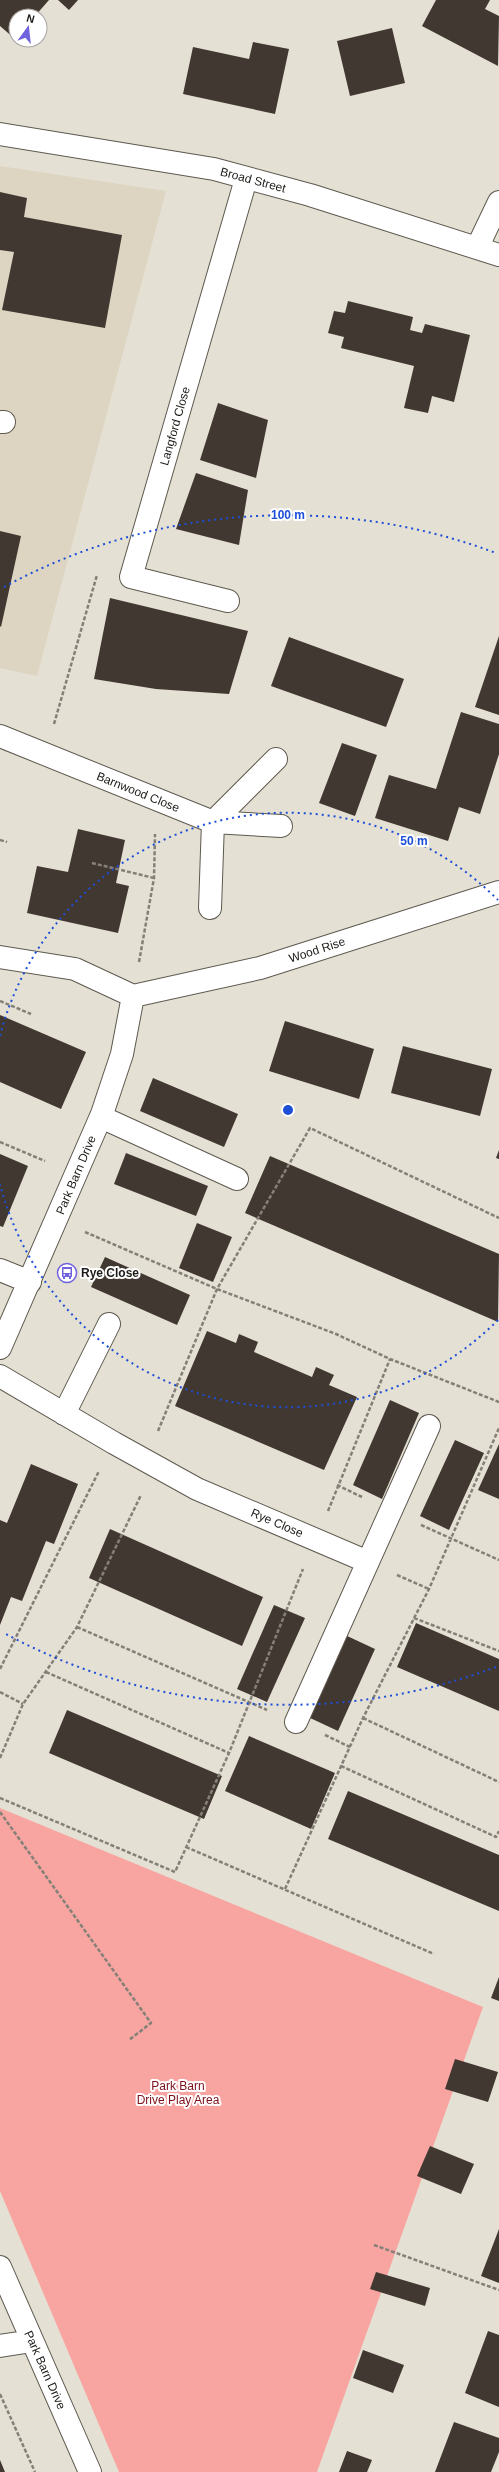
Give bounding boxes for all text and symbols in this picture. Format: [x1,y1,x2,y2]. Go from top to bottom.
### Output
north arrow [8,8,48,48]
text: N [25,12,36,25]
street label: Broad Street [219,165,288,196]
street label: Langford Close [157,385,193,467]
text: 100 m [271,508,305,522]
street label: Barnwood Close [95,769,182,815]
text: 50 m [400,834,428,848]
street label: Wood Rise [287,934,347,966]
centre of rings [281,1103,295,1117]
street label: Park Barn Drive [53,1133,99,1217]
bus stop icon: Rye Close [56,1262,78,1284]
place label: Rye Close [81,1266,139,1280]
street label: Rye Close [249,1506,306,1540]
park label: Park Barn Drive Play Area [137,2079,220,2107]
street label: Park Barn Drive [21,2328,69,2412]

